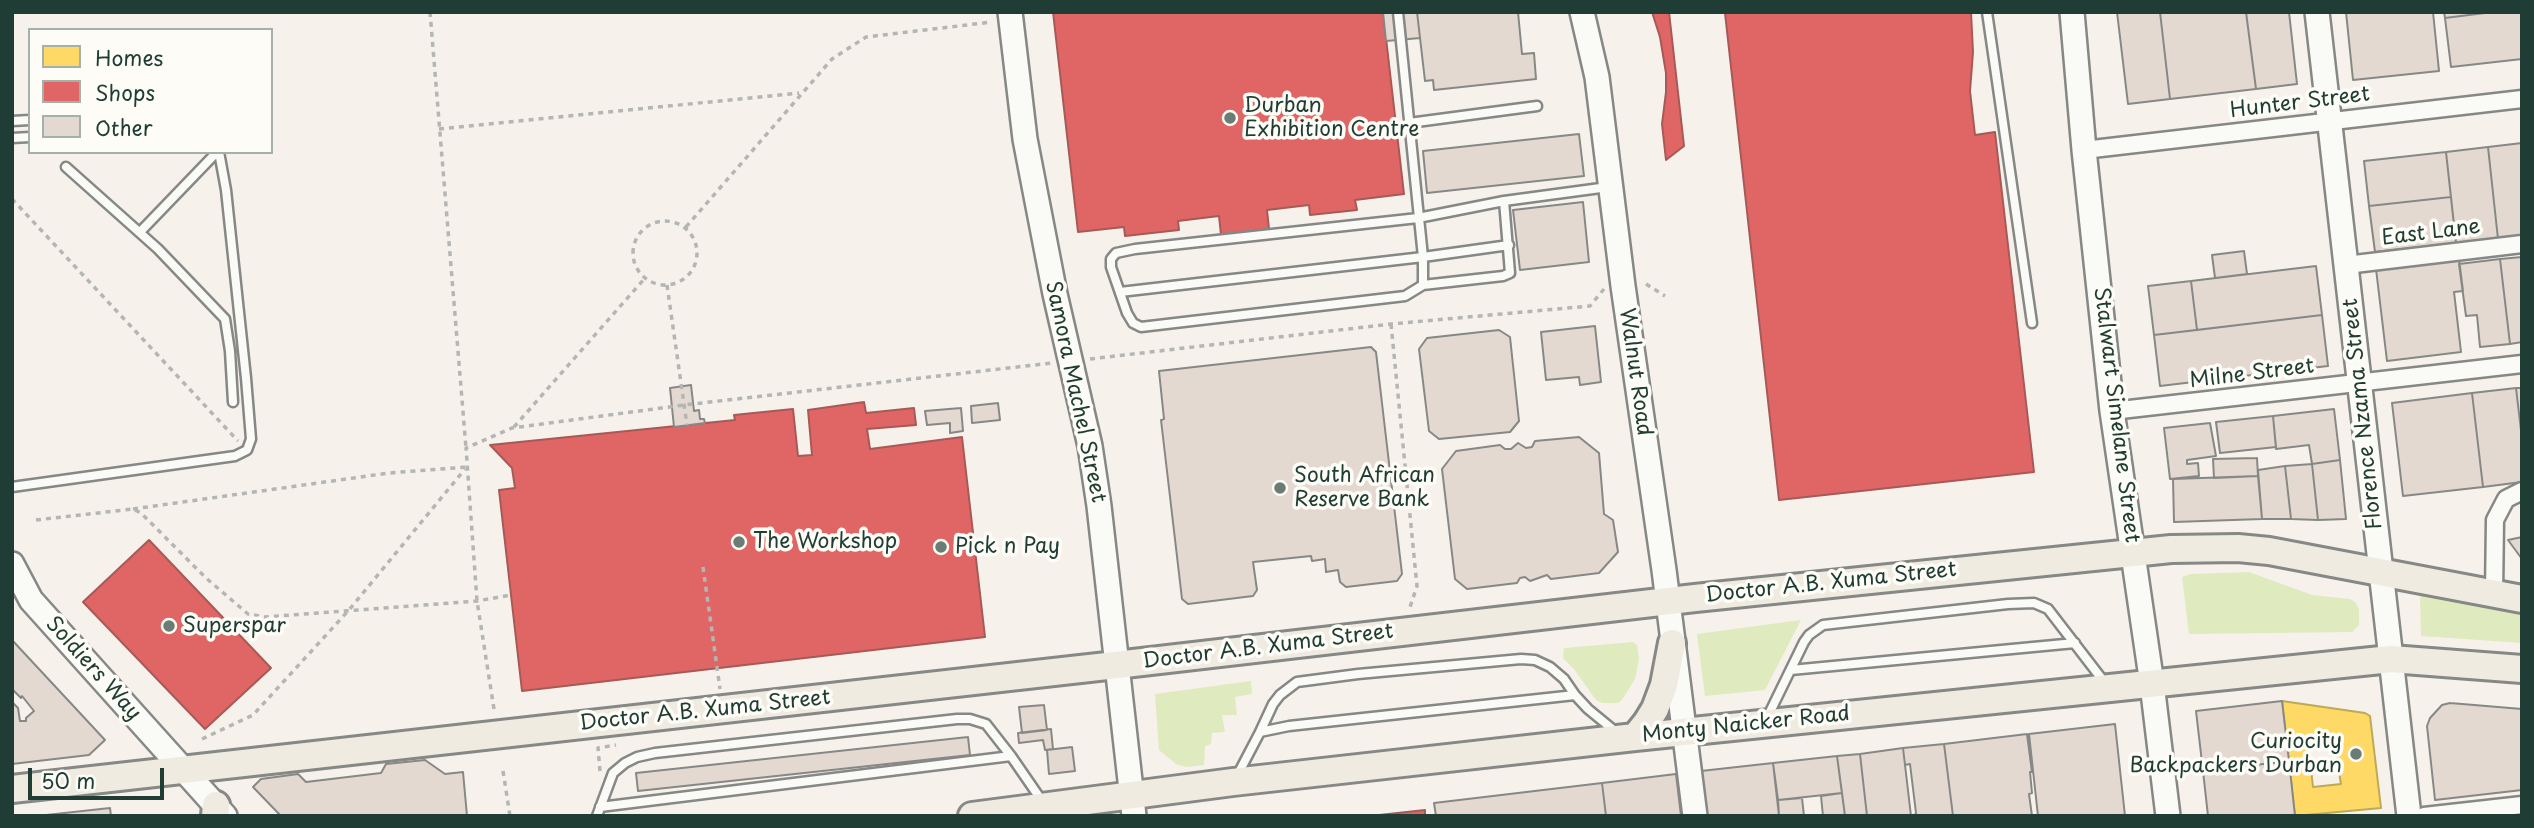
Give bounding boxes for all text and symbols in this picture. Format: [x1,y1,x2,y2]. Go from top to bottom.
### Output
legend [28,28,273,154]
text: Homes [95,41,163,73]
text: Shops [95,76,155,108]
street label: Hunter Street [2229,82,2371,124]
place label: Durban Exhibition Centre [1244,93,1419,143]
marker: Durban Exhibition Centre [1222,110,1238,126]
text: Other [95,111,153,143]
street label: East Lane [2380,214,2482,252]
street label: Samora Machel Street [1039,279,1111,505]
street label: Stalwart Simelane Street [2088,286,2144,544]
street label: Florence Nzama Street [2338,297,2388,531]
street label: Walnut Road [1614,306,1656,438]
street label: Milne Street [2188,354,2316,394]
place label: South African Reserve Bank [1294,463,1435,513]
marker: South African Reserve Bank [1272,480,1288,496]
place label: The Workshop [753,529,897,555]
marker: The Workshop [731,534,747,550]
place label: Pick n Pay [955,534,1060,560]
marker: Pick n Pay [933,539,949,555]
street label: Doctor A.B. Xuma Street [1704,557,1958,609]
street label: Soldiers Way [40,612,146,726]
place label: Superspar [183,613,286,639]
marker: Superspar [161,618,177,634]
street label: Doctor A.B. Xuma Street [1141,619,1395,675]
street label: Doctor A.B. Xuma Street [578,685,832,737]
street label: Monty Naicker Road [1641,702,1851,748]
place label: Curiocity Backpackers Durban [2129,729,2342,779]
marker: Curiocity Backpackers Durban [2348,746,2364,762]
scale bar [32,754,168,798]
text: 50 m [41,764,95,796]

